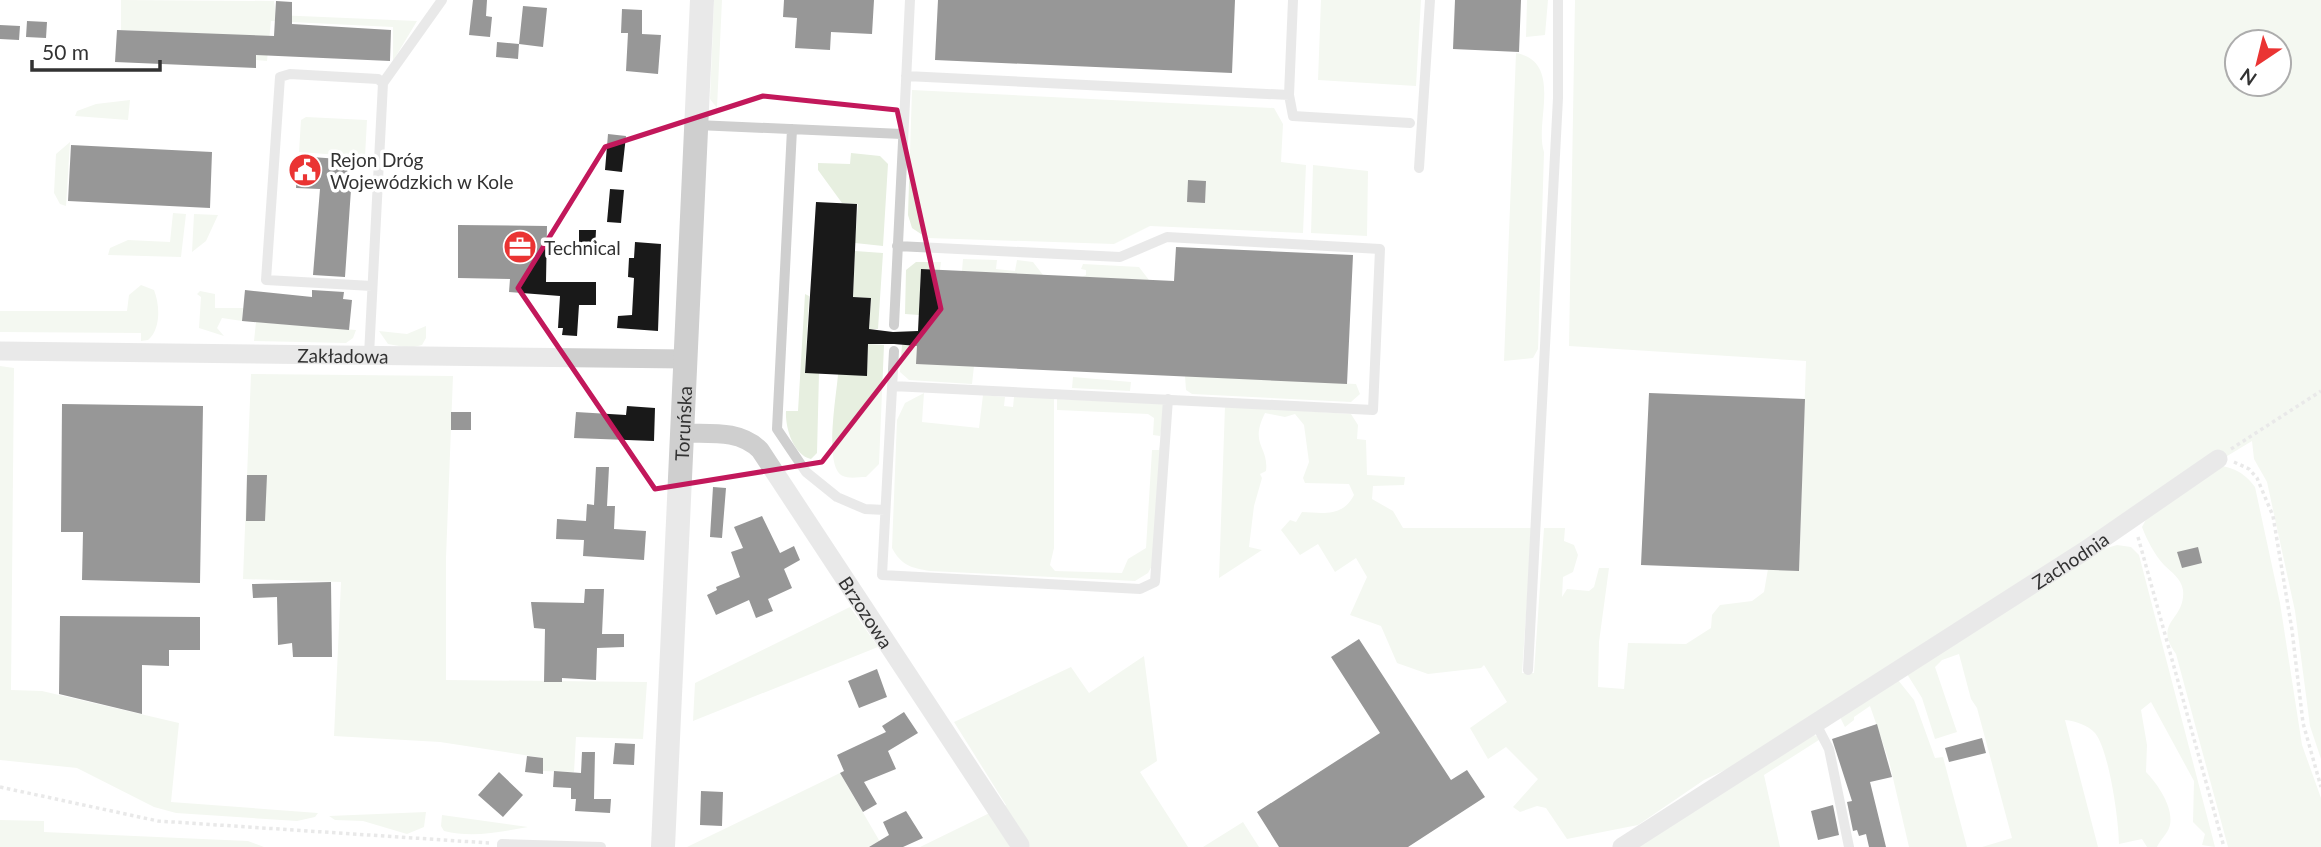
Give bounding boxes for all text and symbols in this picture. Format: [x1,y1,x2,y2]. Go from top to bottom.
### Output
scale bar [32,28,159,72]
north arrow [2223,28,2293,98]
text: 50 m [42,39,89,64]
text: N [2235,64,2261,91]
place label: Rejon Dróg Wojewódzkich w Kole [330,148,514,193]
public building icon: Rejon Dróg Wojewódzkich w Kole [286,151,324,189]
office icon: Technical [501,228,539,266]
place label: Technical [544,236,621,259]
street label: Zakładowa [297,343,389,367]
street label: Toruńska [669,385,696,462]
street label: Zachodnia [2027,527,2113,593]
street label: Brzozowa [835,572,899,652]

